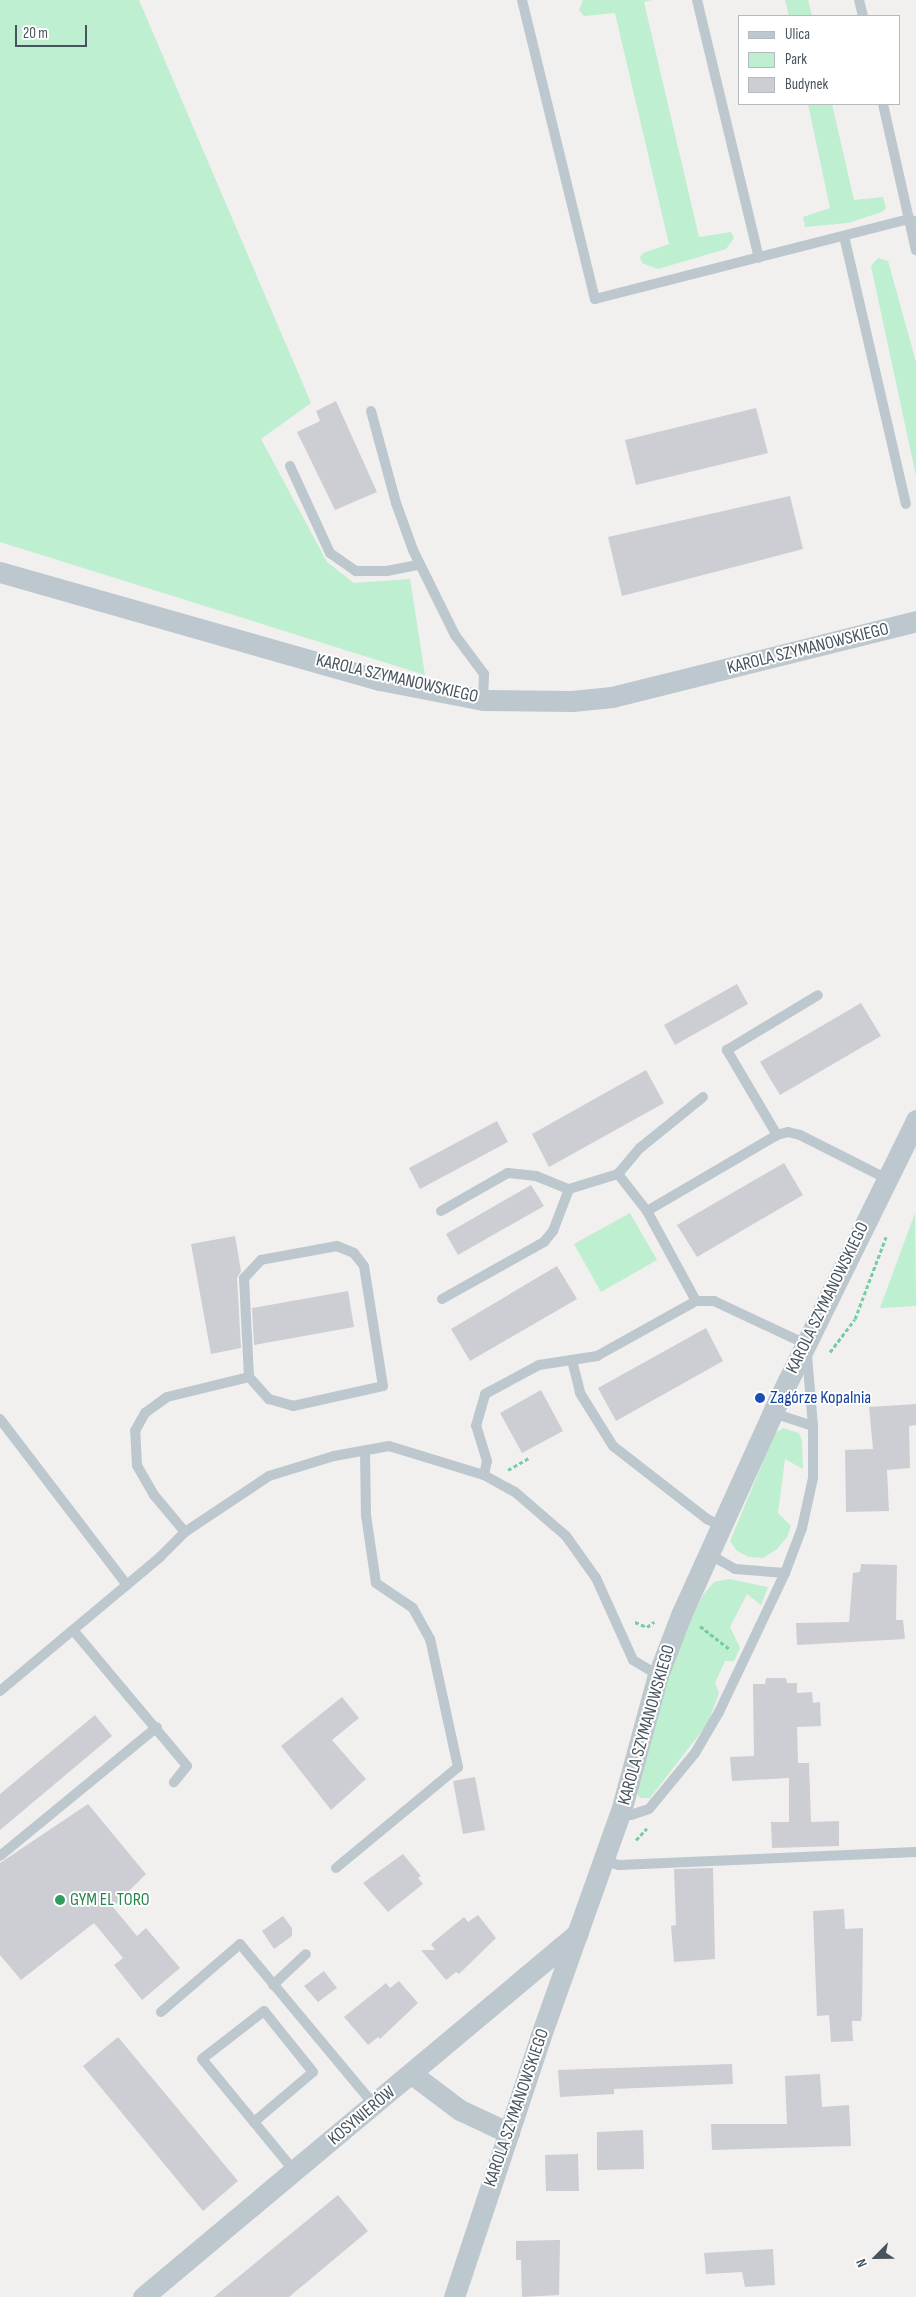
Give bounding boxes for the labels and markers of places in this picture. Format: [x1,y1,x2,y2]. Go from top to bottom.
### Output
place label: Zagórze Kopalnia [770,1387,871,1409]
marker: Zagórze Kopalnia [754,1392,766,1404]
place label: GYM EL TORO [70,1889,150,1911]
marker: GYM EL TORO [54,1894,66,1906]

